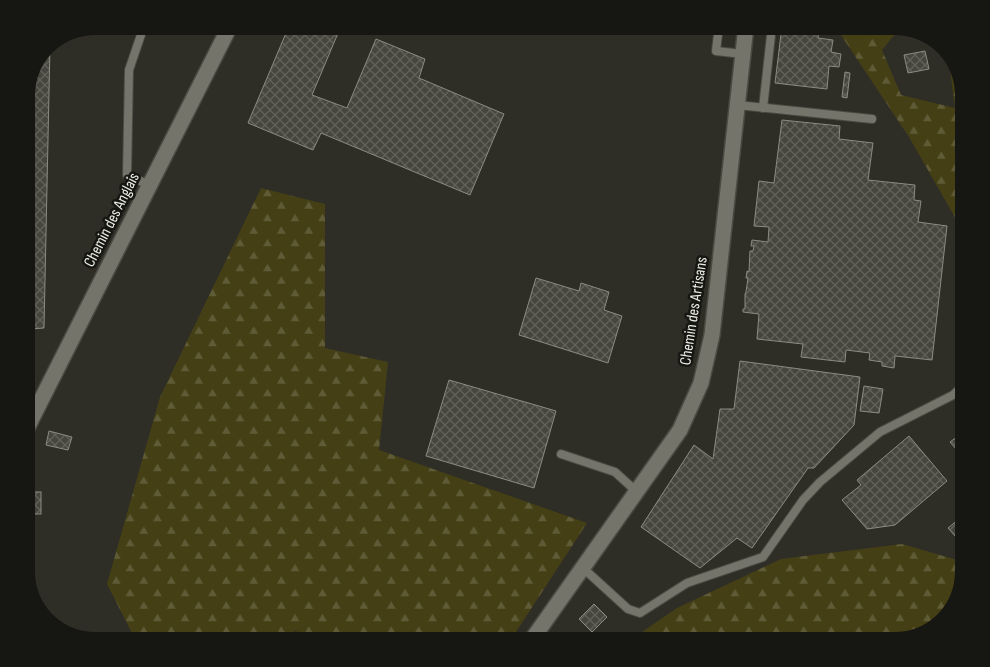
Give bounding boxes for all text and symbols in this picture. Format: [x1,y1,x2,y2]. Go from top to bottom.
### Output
street label: Chemin des Anglais [80,169,144,270]
street label: Chemin des Artisans [676,255,712,366]

